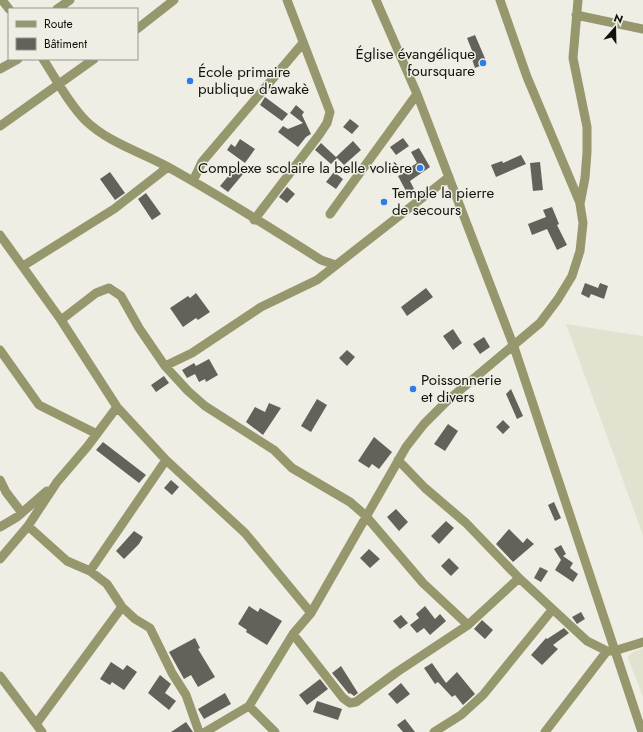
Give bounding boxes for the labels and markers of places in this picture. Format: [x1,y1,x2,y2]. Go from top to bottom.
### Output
place label: Église évangélique foursquare [355,43,475,82]
marker: Église évangélique foursquare [478,58,488,68]
place label: École primaire publique d'awakè [198,61,309,100]
marker: École primaire publique d'awakè [185,76,195,86]
place label: Complexe scolaire la belle volière [198,157,412,179]
marker: Complexe scolaire la belle volière [415,163,425,173]
place label: Temple la pierre de secours [392,182,495,221]
marker: Temple la pierre de secours [379,197,389,207]
place label: Poissonnerie et divers [421,369,502,408]
marker: Poissonnerie et divers [408,384,418,394]

